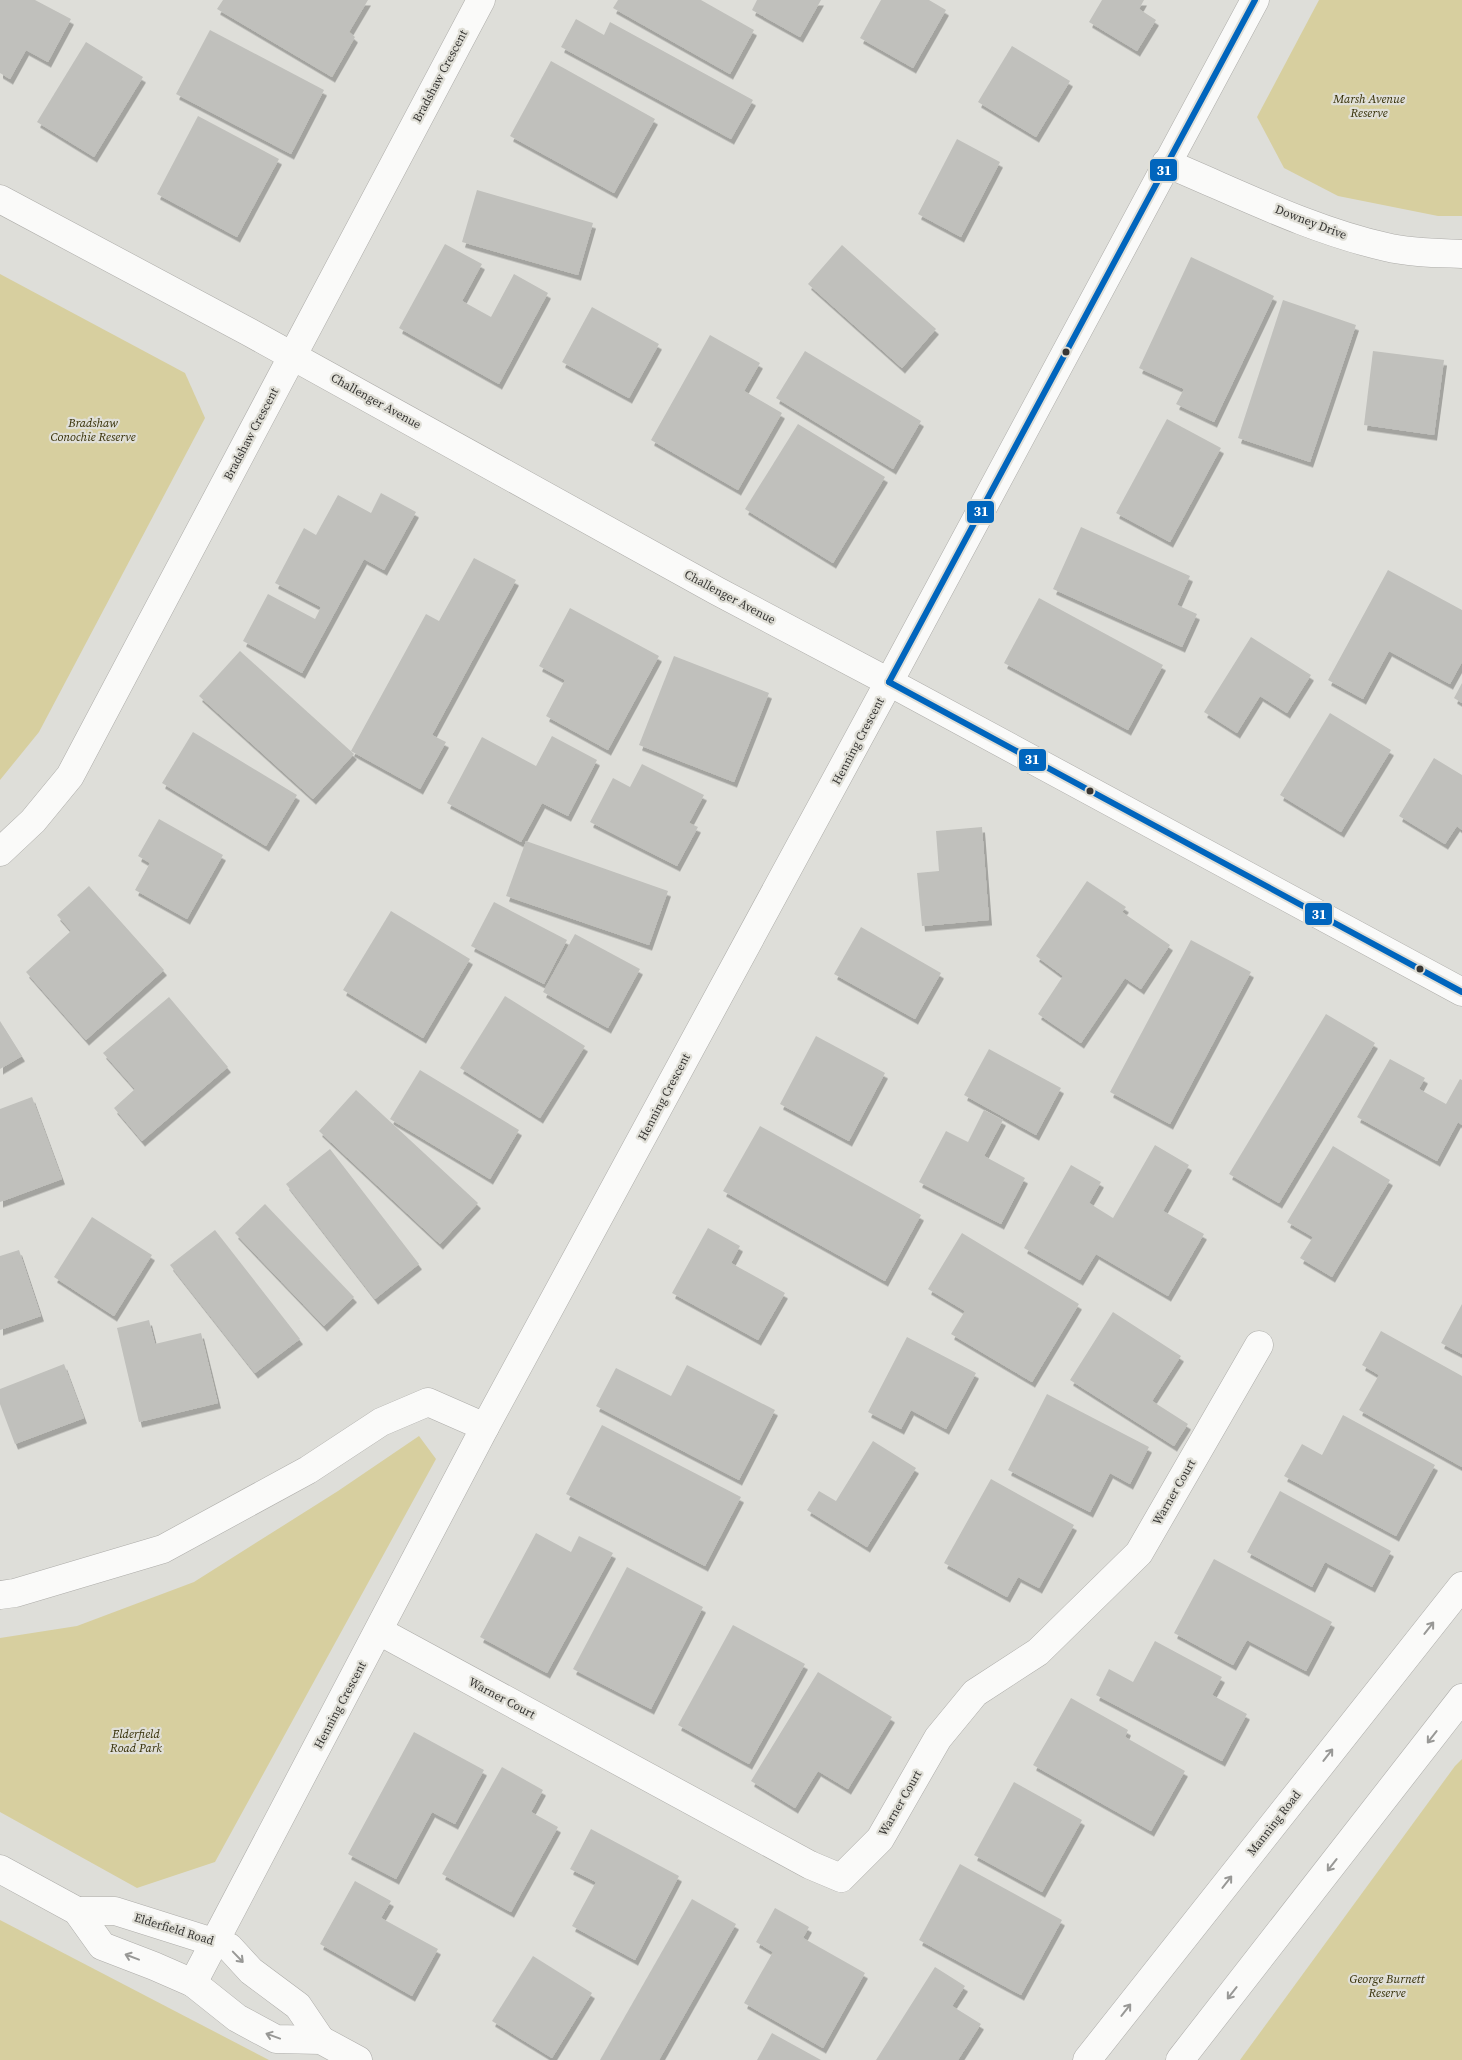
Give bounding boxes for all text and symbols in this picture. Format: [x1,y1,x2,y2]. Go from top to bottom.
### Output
street label: Bradshaw Crescent [409,27,471,125]
park label: Marsh Avenue Reserve [1332,91,1405,121]
line badge: 31 [1149,158,1178,182]
text: 31 [1156,160,1172,180]
street label: Downey Drive [1273,201,1349,243]
unlabelled marker [1061,347,1071,357]
street label: Challenger Avenue [328,370,424,432]
street label: Bradshaw Crescent [220,385,282,483]
park label: Bradshaw Conochie Reserve [50,415,136,445]
line badge: 31 [966,500,995,524]
text: 31 [973,501,989,521]
street label: Challenger Avenue [682,566,778,628]
street label: Henning Crescent [828,694,888,787]
line badge: 31 [1018,748,1047,772]
text: 31 [1024,749,1040,769]
unlabelled marker [1085,786,1095,796]
line badge: 31 [1304,902,1333,926]
text: 31 [1311,904,1327,924]
unlabelled marker [1415,964,1425,974]
street label: Henning Crescent [634,1050,694,1143]
street label: Warner Court [1149,1456,1199,1528]
one-way arrow [1424,1621,1434,1635]
street label: Henning Crescent [310,1658,370,1751]
street label: Warner Court [466,1674,538,1722]
park label: Elderfield Road Park [109,1726,162,1756]
one-way arrow [1427,1730,1437,1744]
one-way arrow [1323,1748,1333,1762]
street label: Warner Court [875,1767,925,1839]
street label: Manning Road [1244,1787,1305,1859]
one-way arrow [1327,1858,1337,1872]
one-way arrow [1222,1875,1232,1889]
street label: Elderfield Road [132,1909,216,1949]
one-way arrow [232,1951,244,1963]
one-way arrow [125,1952,140,1962]
park label: George Burnett Reserve [1350,1971,1426,2001]
one-way arrow [1227,1986,1237,2000]
one-way arrow [1120,2003,1131,2016]
one-way arrow [266,2031,281,2040]

